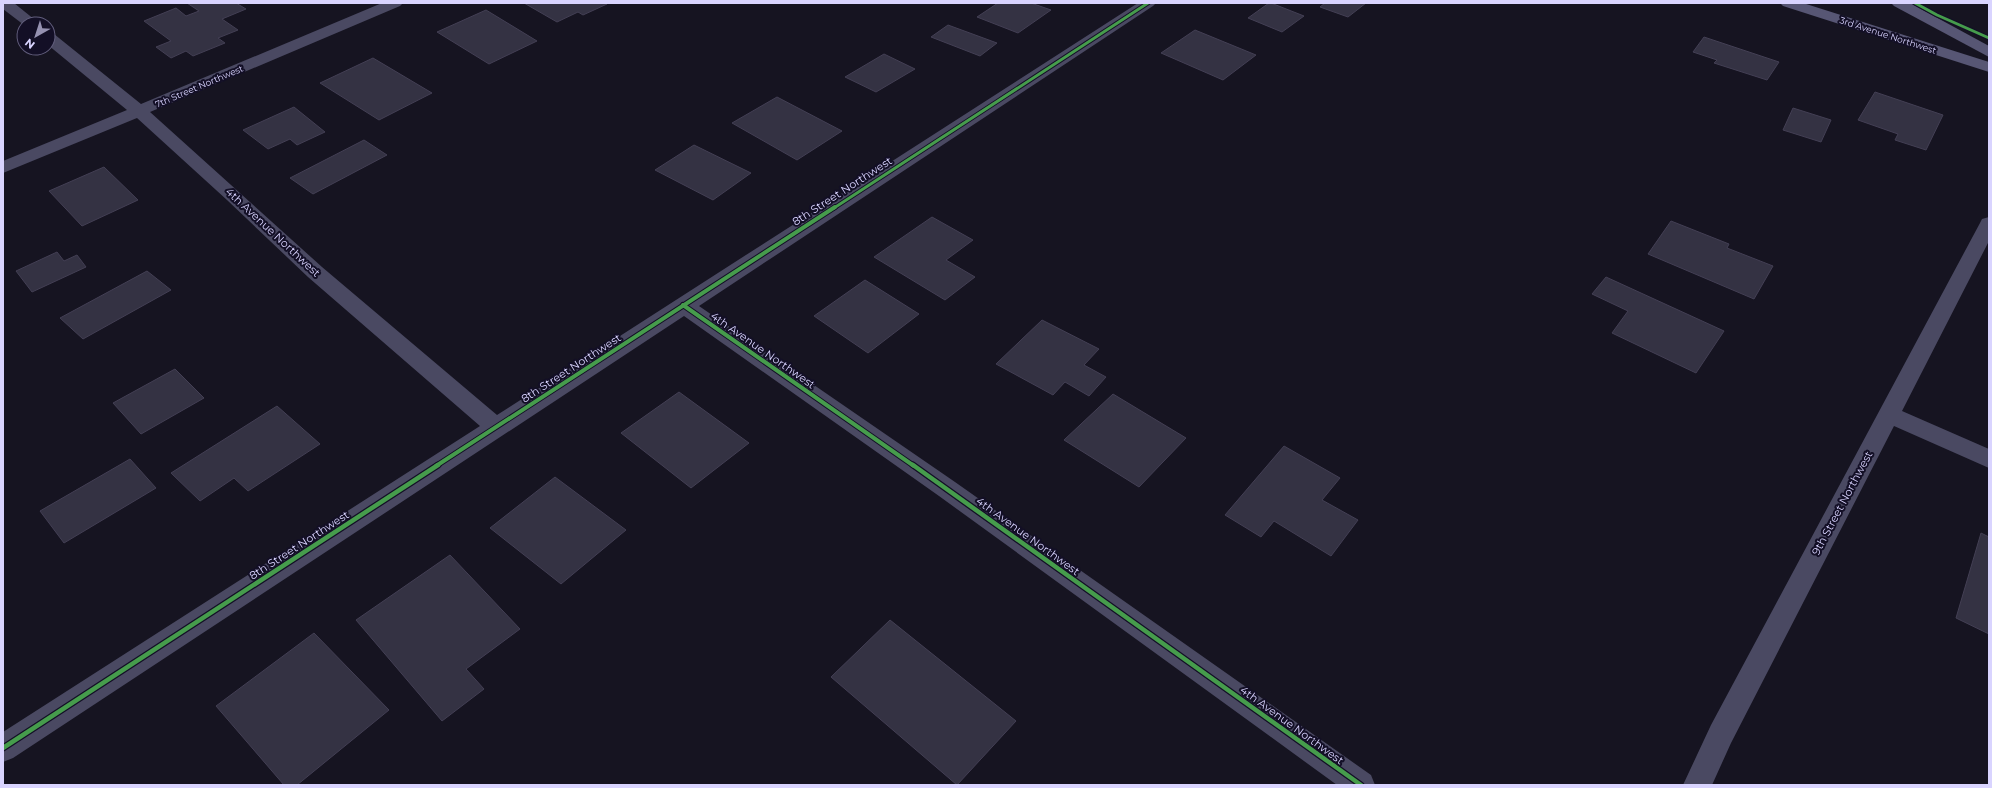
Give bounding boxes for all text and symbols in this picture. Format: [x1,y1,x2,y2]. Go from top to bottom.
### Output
street label: 3rd Avenue Northwest [1838,14,1938,56]
north arrow [16,16,56,56]
text: N [22,36,38,52]
street label: 7th Street Northwest [153,62,245,110]
street label: 8th Street Northwest [789,153,895,228]
street label: 4th Avenue Northwest [223,184,324,280]
street label: 4th Avenue Northwest [708,309,819,392]
street label: 8th Street Northwest [518,330,624,405]
street label: 9th Street Northwest [1809,448,1876,557]
street label: 4th Avenue Northwest [973,494,1083,579]
street label: 8th Street Northwest [246,507,352,582]
street label: 4th Avenue Northwest [1237,683,1347,768]

